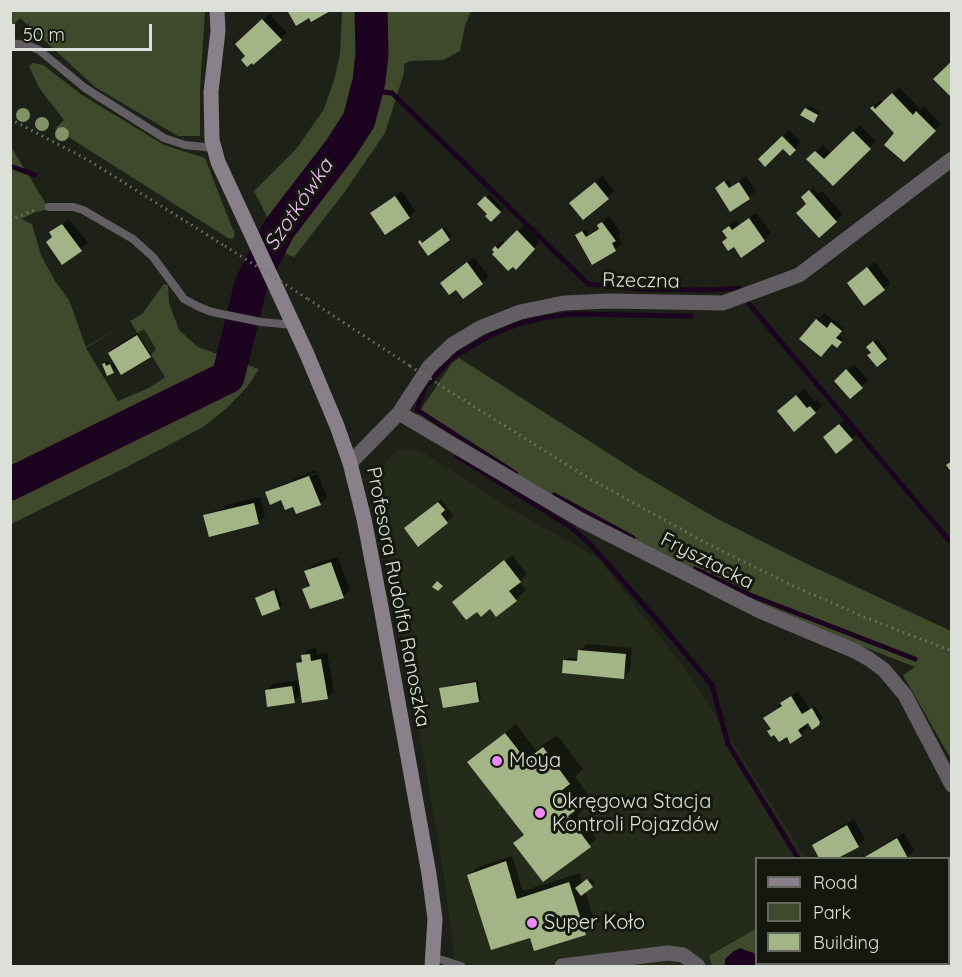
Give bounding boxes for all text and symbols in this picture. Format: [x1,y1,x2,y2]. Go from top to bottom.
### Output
scale bar [15,12,154,50]
text: 50 m [23,23,65,46]
water label: Szotkówka [259,154,339,256]
street label: Rzeczna [602,268,680,294]
street label: Profesora Rudolfa Ranoszka [361,465,435,729]
street label: Frysztacka [657,527,757,595]
place label: Moya [509,749,561,773]
marker: Moya [490,754,504,768]
place label: Okręgowa Stacja Kontroli Pojazdów [552,790,719,837]
marker: Okręgowa Stacja Kontroli Pojazdów [533,806,547,820]
legend [755,857,950,965]
text: Road [813,871,858,894]
text: Park [813,901,851,924]
place label: Super Koło [544,911,645,935]
marker: Super Koło [525,916,539,930]
text: Building [813,931,879,954]

